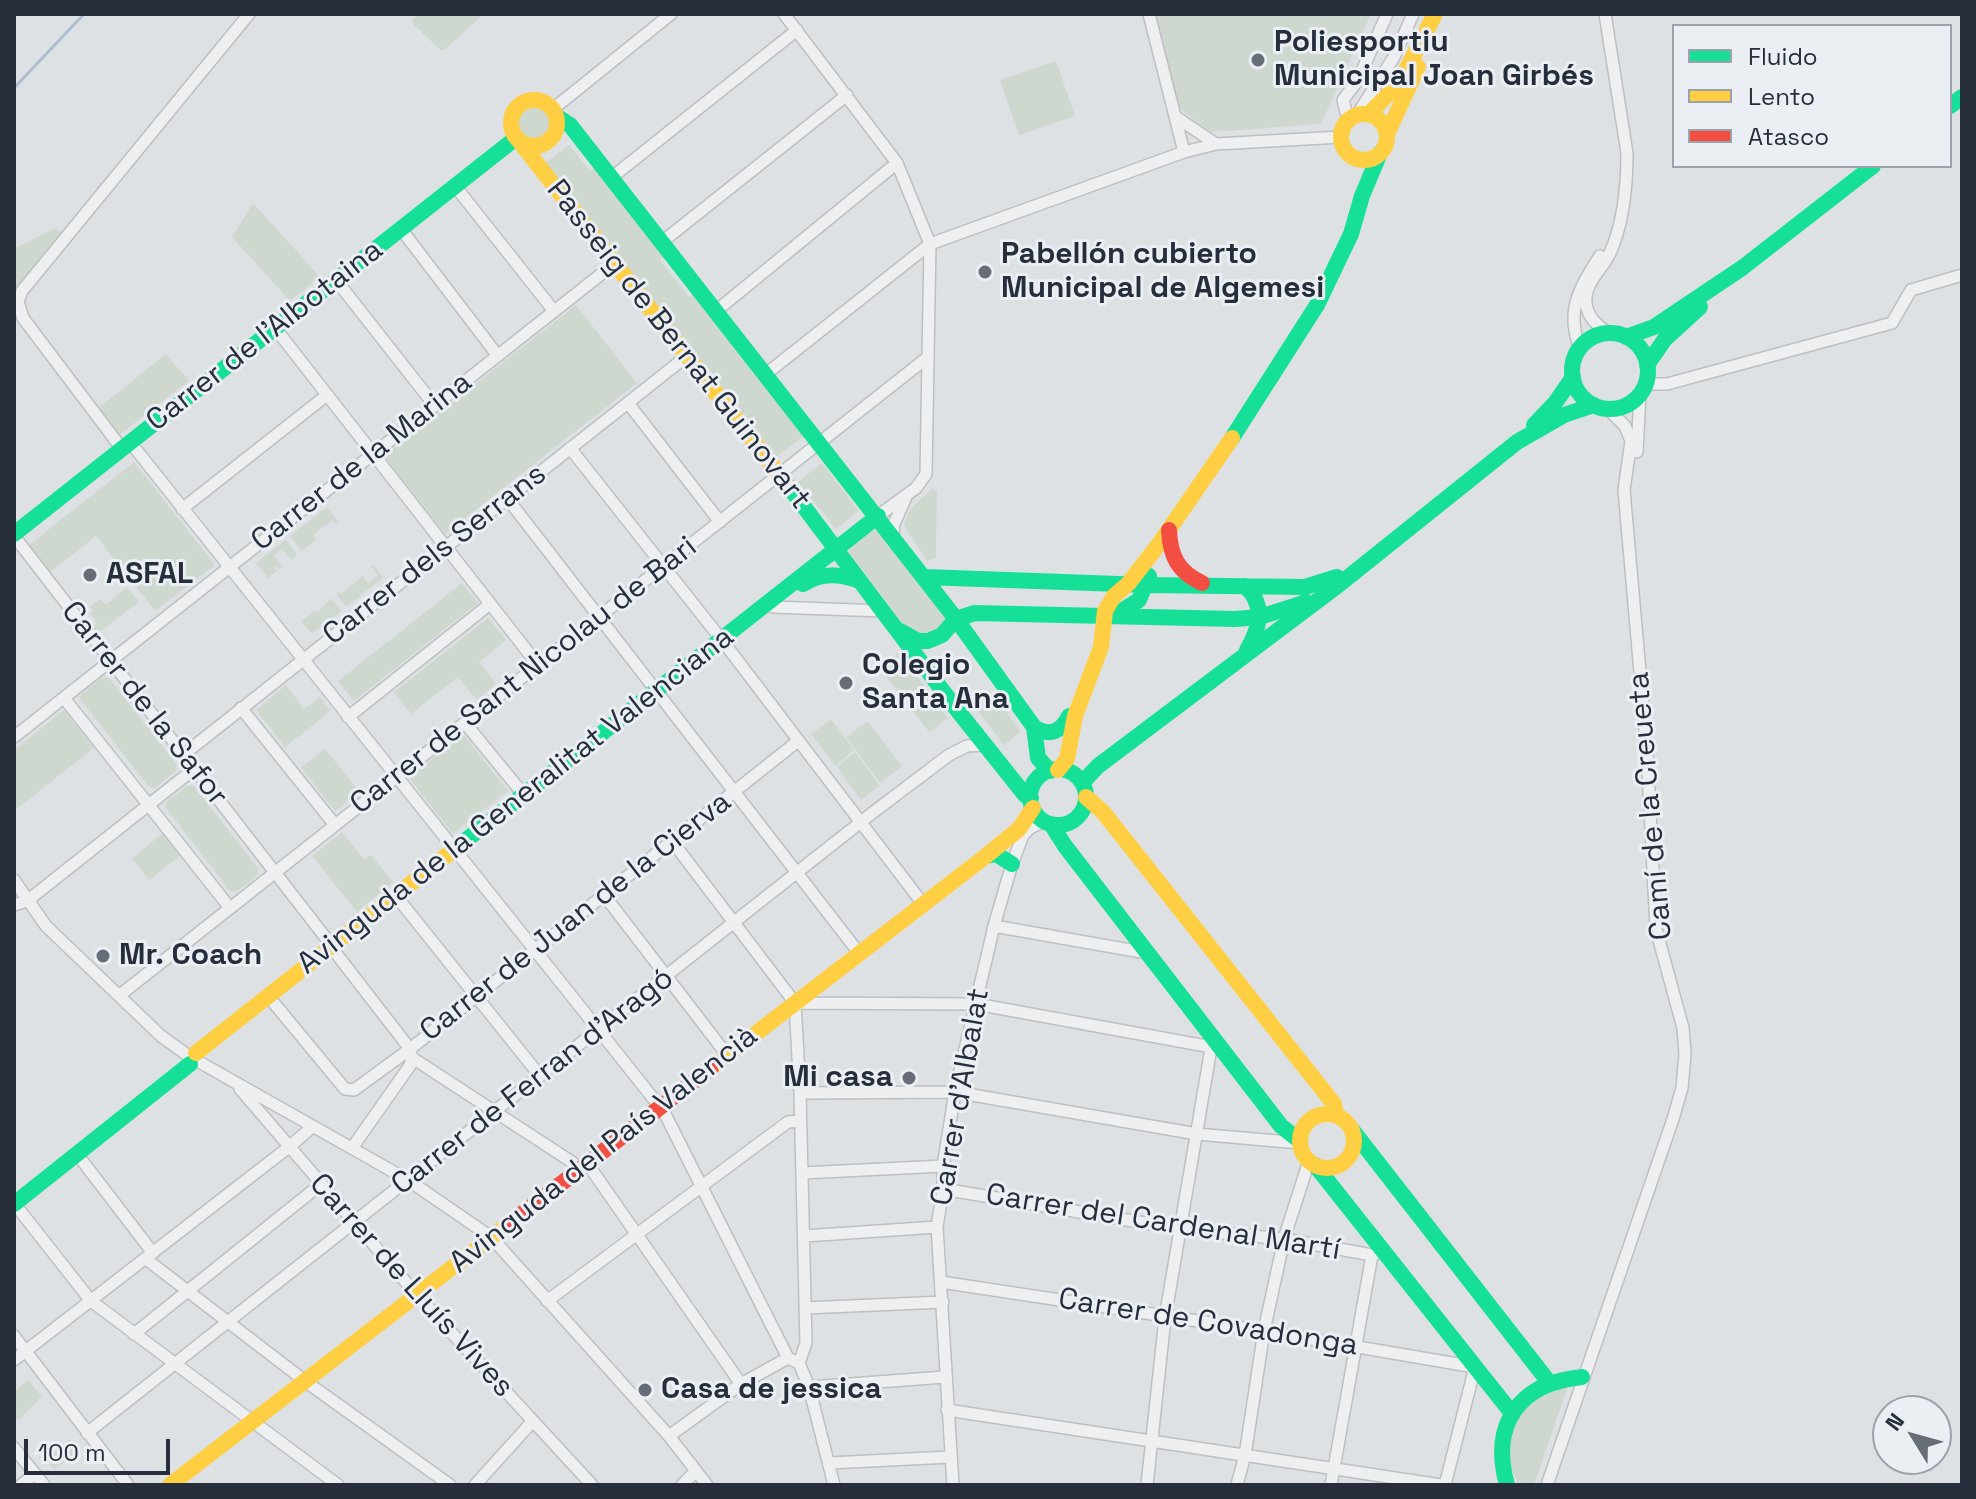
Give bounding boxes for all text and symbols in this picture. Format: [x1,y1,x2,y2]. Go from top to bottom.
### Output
legend [1672,24,1952,168]
place label: Poliesportiu Municipal Joan Girbés [1274,25,1594,96]
text: Fluido [1748,41,1818,72]
marker: Poliesportiu Municipal Joan Girbés [1249,51,1267,69]
text: Lento [1748,81,1815,112]
text: Atasco [1748,121,1829,152]
street label: Passeig de Bernat Guinovart [538,173,818,517]
street label: Carrer de l'Albotaina [140,233,390,439]
place label: Pabellón cubierto Municipal de Algemesi [1001,237,1324,308]
marker: Pabellón cubierto Municipal de Algemesi [976,263,994,281]
street label: Carrer de la Marina [245,365,479,559]
street label: Carrer dels Serrans [316,457,554,653]
street label: Carrer de Sant Nicolau de Bari [344,529,704,823]
place label: ASFAL [106,557,193,593]
marker: ASFAL [81,566,99,584]
street label: Carrer de la Safor [53,595,235,813]
street label: Avinguda de la Generalitat Valenciana [291,619,741,983]
place label: Colegio Santa Ana [862,648,1009,718]
street label: Camí de la Creueta [1621,671,1681,941]
marker: Colegio Santa Ana [837,674,855,692]
street label: Carrer de Juan de la Cierva [413,784,739,1050]
place label: Mr. Coach [119,938,262,974]
marker: Mr. Coach [94,947,112,965]
street label: Carrer de Ferran d'Aragó [385,961,681,1203]
street label: Carrer d'Albalat [924,986,998,1208]
street label: Avinguda del País Valencià [443,1019,765,1281]
place label: Mi casa [783,1060,893,1096]
marker: Mi casa [900,1069,918,1087]
street label: Carrer de Lluís Vives [301,1167,521,1405]
street label: Carrer del Cardenal Martí [983,1177,1343,1269]
street label: Carrer de Covadonga [1056,1282,1360,1364]
place label: Casa de jessica [661,1372,882,1408]
marker: Casa de jessica [636,1381,654,1399]
north arrow [1872,1395,1952,1475]
text: N [1879,1407,1910,1436]
scale bar [28,1423,174,1473]
text: 100 m [38,1437,106,1468]

